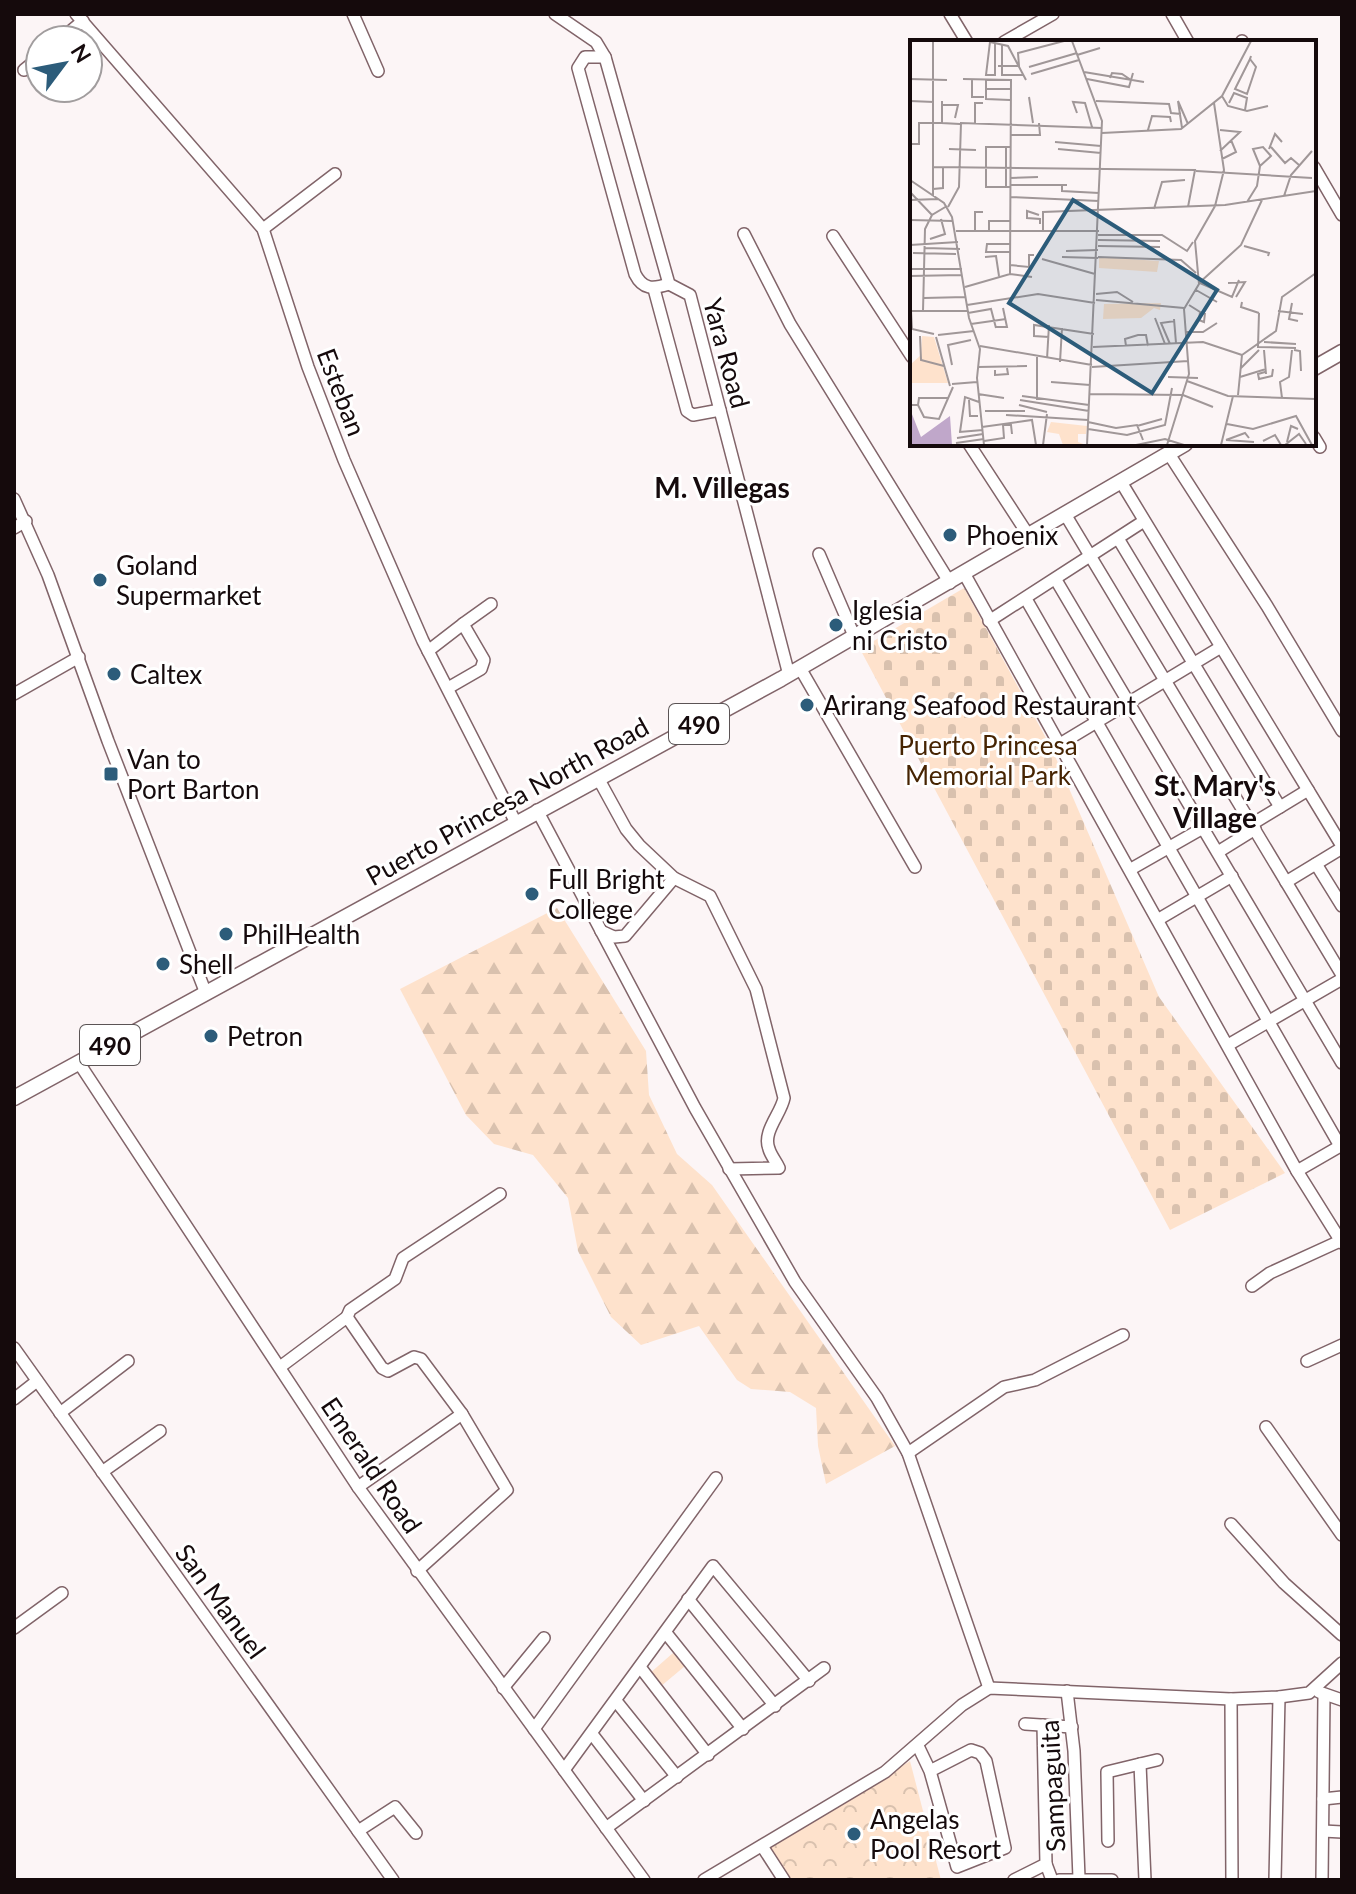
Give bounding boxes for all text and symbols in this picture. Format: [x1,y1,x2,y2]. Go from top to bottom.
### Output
north arrow [24,24,104,104]
text: N [65,39,97,67]
inset map [910,40,1316,446]
street label: Yara Road [697,294,757,412]
street label: Esteban [311,344,373,440]
district label: M. Villegas [654,470,790,504]
place label: Phoenix [966,519,1058,551]
marker: Phoenix [941,526,959,544]
place label: Goland Supermarket [116,549,262,611]
marker: Goland Supermarket [91,571,109,589]
place label: Iglesia ni Cristo [852,594,948,656]
marker: Iglesia ni Cristo [827,616,845,634]
place label: Caltex [130,658,202,690]
marker: Caltex [105,665,123,683]
place label: Arirang Seafood Restaurant [823,689,1137,721]
marker: Arirang Seafood Restaurant [798,696,816,714]
road number: 490 [669,704,729,744]
street label: Puerto Princesa North Road [360,710,654,892]
park label: Puerto Princesa Memorial Park [898,729,1078,791]
place label: Van to Port Barton [127,743,260,805]
marker: Van to Port Barton [102,765,120,783]
district label: St. Mary's Village [1154,768,1276,834]
place label: Full Bright College [548,863,665,925]
marker: Full Bright College [523,885,541,903]
place label: PhilHealth [242,918,360,950]
marker: PhilHealth [217,925,235,943]
place label: Shell [179,948,233,980]
marker: Shell [154,955,172,973]
place label: Petron [227,1020,303,1052]
road number: 490 [80,1025,140,1065]
marker: Petron [202,1027,220,1045]
street label: Emerald Road [315,1391,429,1539]
street label: San Manuel [169,1538,273,1664]
street label: Sampaguita [1033,1719,1071,1853]
place label: Angelas Pool Resort [870,1803,1002,1865]
marker: Angelas Pool Resort [845,1825,863,1843]

